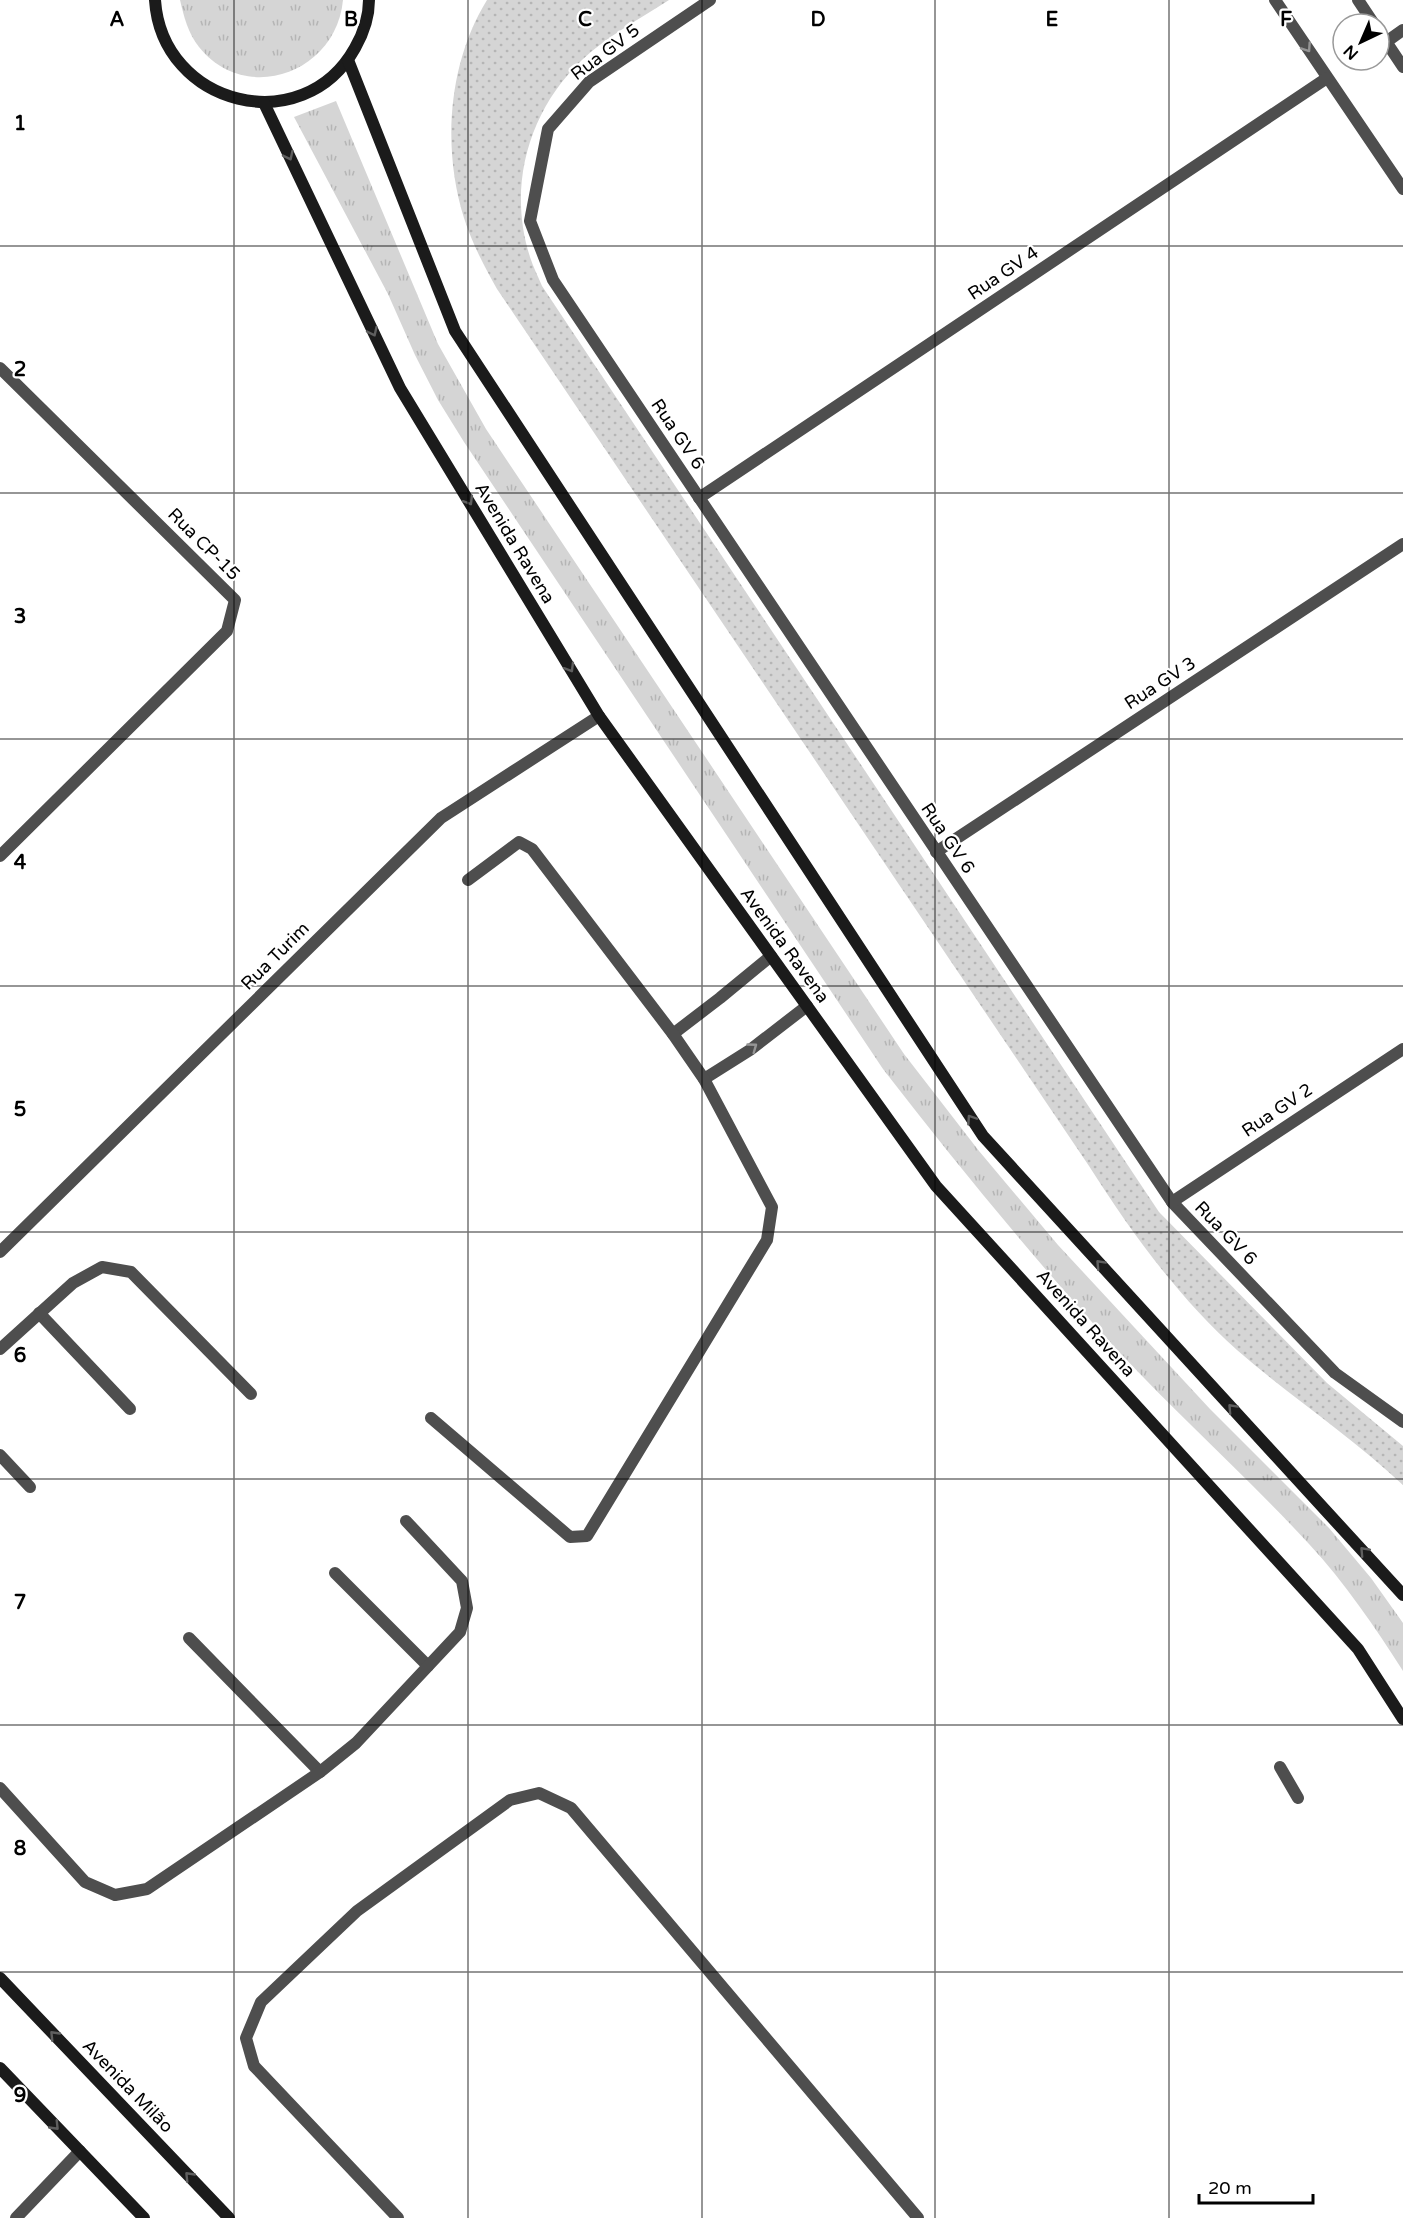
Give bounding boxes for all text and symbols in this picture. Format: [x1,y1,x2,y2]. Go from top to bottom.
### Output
text: A [110,8,125,32]
text: B [344,8,358,32]
text: C [578,8,592,32]
text: D [810,8,826,32]
text: E [1046,8,1059,32]
text: F [1280,8,1292,32]
north arrow [1331,12,1391,72]
street label: Rua GV 5 [566,19,644,85]
text: N [1340,40,1363,64]
one-way arrow [1300,42,1311,53]
text: 1 [14,112,26,136]
one-way arrow [282,149,294,160]
street label: Rua GV 4 [963,241,1043,305]
one-way arrow [366,325,378,336]
text: 2 [14,358,26,382]
street label: Rua GV 6 [646,394,710,474]
street label: Avenida Ravena [470,478,560,608]
one-way arrow [461,495,473,505]
street label: Rua CP-15 [163,503,245,585]
text: 3 [14,605,26,629]
street label: Rua GV 3 [1120,652,1200,714]
one-way arrow [562,662,574,672]
street label: Rua GV 6 [916,798,980,878]
text: 4 [14,851,27,875]
street label: Avenida Ravena [736,883,834,1007]
street label: Rua Turim [236,917,314,995]
one-way arrow [746,1043,757,1054]
street label: Rua GV 2 [1237,1078,1317,1142]
text: 5 [14,1098,26,1122]
one-way arrow [967,1114,978,1125]
street label: Rua GV 6 [1190,1196,1262,1270]
one-way arrow [1097,1261,1108,1272]
street label: Avenida Ravena [1032,1265,1140,1381]
text: 6 [14,1344,26,1368]
one-way arrow [1229,1404,1240,1415]
one-way arrow [1360,1548,1371,1558]
text: 7 [14,1591,26,1615]
text: 8 [14,1837,26,1861]
one-way arrow [50,2031,61,2041]
street label: Avenida Milão [78,2035,178,2137]
text: 9 [14,2084,26,2108]
one-way arrow [48,2118,59,2129]
scale bar [1199,2167,1313,2205]
one-way arrow [185,2172,196,2183]
text: 20 m [1208,2177,1252,2199]

